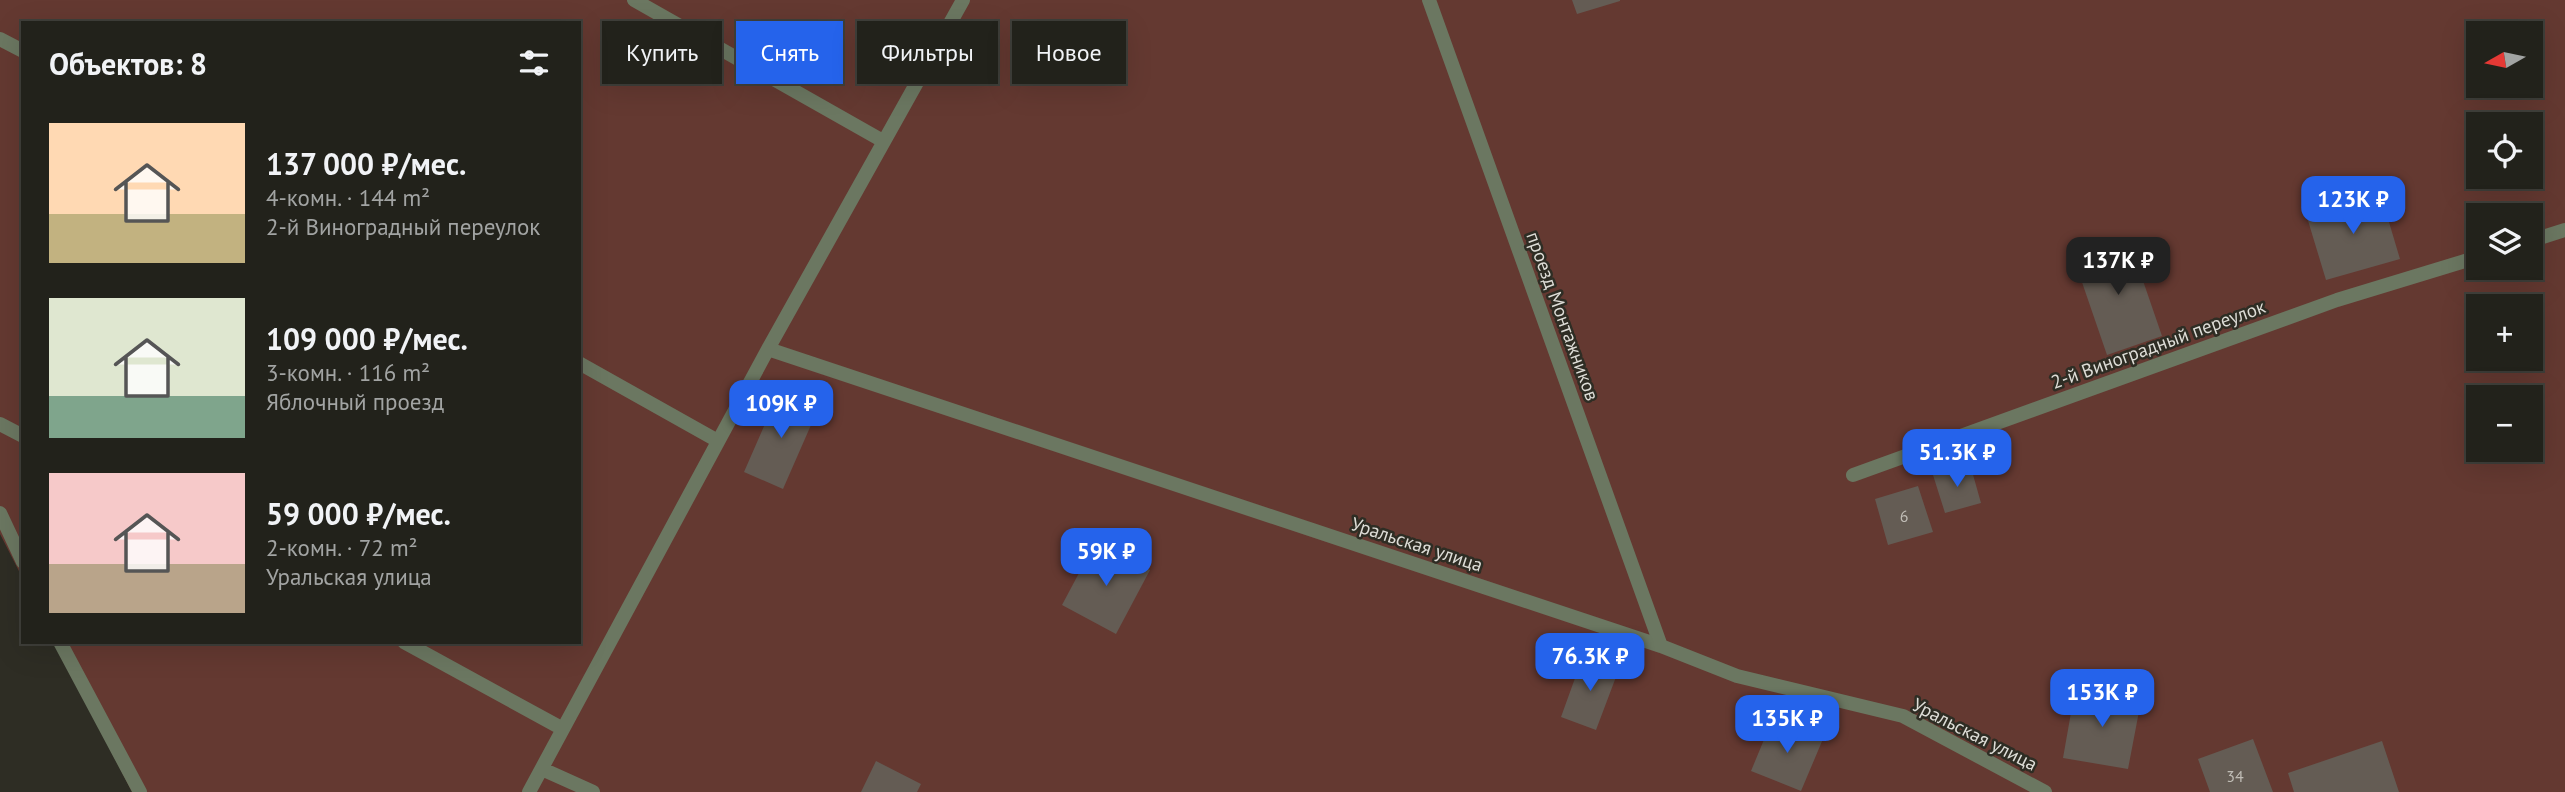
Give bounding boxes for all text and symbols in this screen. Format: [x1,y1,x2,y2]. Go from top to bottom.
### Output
chip: Купить [602,21,722,84]
chip: Снять [736,21,843,84]
chip: Фильтры [857,21,998,84]
chip: Новое [1012,21,1126,84]
north arrow [2466,21,2543,98]
map controls [2466,21,2543,462]
text: Объектов: 8 [49,44,207,83]
icon: filters [515,44,553,82]
button: locate [2466,112,2543,189]
text: 137 000 ₽/мес. [266,144,466,183]
icon: home [105,151,189,235]
pin: 123K ₽ [2296,176,2410,236]
text: 4-комн. · 144 m² [266,183,430,212]
text: 123K ₽ [2317,184,2389,213]
button: layers [2466,203,2543,280]
text: 2-й Виноградный переулок [266,212,540,241]
street label: проезд Монтажников [1521,228,1605,404]
pin: 137K ₽ [2061,238,2175,297]
text: 137K ₽ [2082,245,2154,274]
street label: 2-й Виноградный переулок [2047,294,2269,394]
button: + [2466,294,2543,371]
text: 109 000 ₽/мес. [266,319,468,358]
icon: home [105,326,189,410]
text: 3-комн. · 116 m² [266,358,430,387]
pin: 109K ₽ [724,380,838,440]
button: − [2466,385,2543,462]
text: Яблочный проезд [266,387,444,416]
text: 109K ₽ [745,388,817,417]
pin: 51.3K ₽ [1892,430,2022,489]
text: 51.3K ₽ [1918,437,1996,466]
text: 59 000 ₽/мес. [266,494,451,533]
icon: home [105,501,189,585]
house number: 6 [1900,506,1908,526]
street label: Уральская улица [1348,511,1486,577]
pin: 59K ₽ [1057,528,1155,588]
text: 2-комн. · 72 m² [266,533,418,562]
text: 59K ₽ [1077,536,1135,565]
text: Уральская улица [266,562,432,591]
pin: 76.3K ₽ [1525,634,1655,693]
text: 76.3K ₽ [1551,641,1629,670]
pin: 153K ₽ [2045,670,2159,729]
text: 153K ₽ [2066,677,2138,706]
street label: Уральская улица [1909,692,2041,776]
pin: 135K ₽ [1730,696,1844,755]
text: 135K ₽ [1751,703,1823,732]
house number: 34 [2226,766,2244,786]

